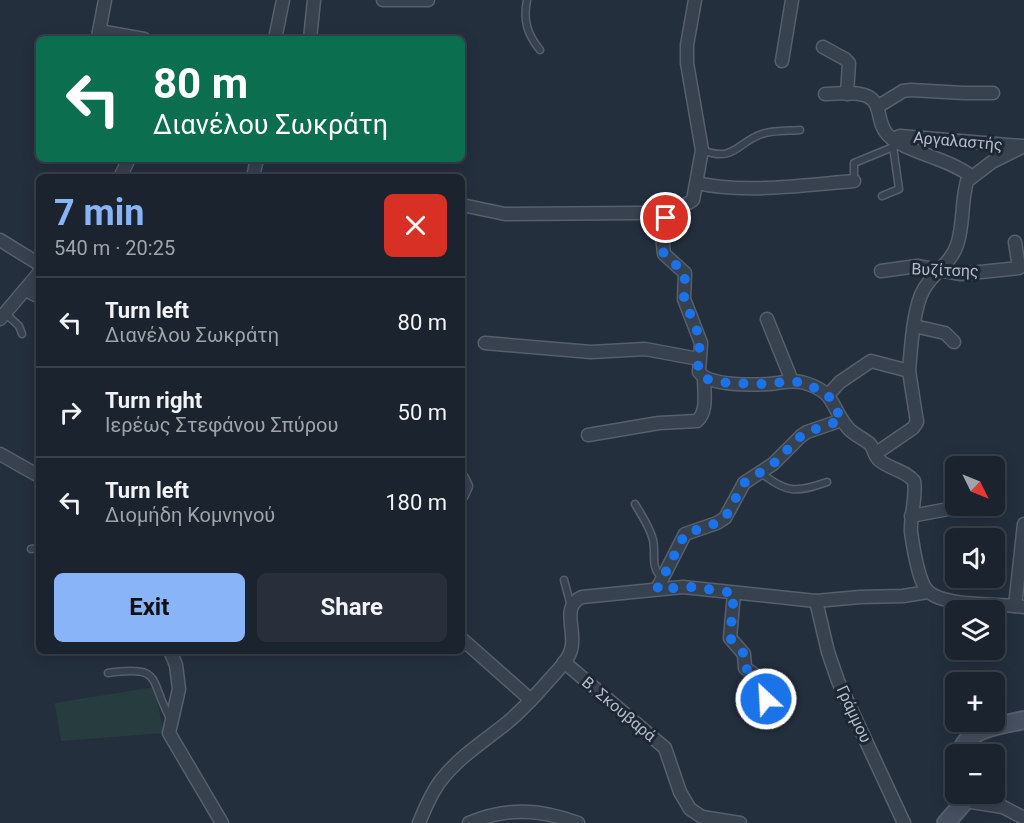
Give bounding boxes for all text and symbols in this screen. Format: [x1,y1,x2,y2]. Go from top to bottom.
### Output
text: 80 m [153,59,248,108]
icon: left [54,60,132,138]
text: Διανέλου Σωκράτη [153,109,388,141]
street label: Αργαλαστής [913,128,1003,154]
text: 7 min [54,192,145,234]
pin [640,192,691,243]
button: close [384,194,447,257]
icon: arrive [649,201,682,234]
text: 540 m · 20:25 [54,236,175,260]
street label: Βυζίτσης [911,259,979,281]
text: Turn left [105,298,189,323]
icon: left [54,306,87,339]
text: 80 m [398,310,447,335]
text: Διανέλου Σωκράτη [105,323,279,347]
text: Turn right [105,388,202,413]
icon: right [54,396,87,429]
text: 50 m [398,400,447,425]
text: Ιερέως Στεφάνου Σπύρου [105,413,338,437]
north arrow [945,456,1005,516]
map controls [945,456,1005,804]
text: Turn left [105,478,189,503]
icon: left [54,486,87,519]
text: 180 m [385,490,447,515]
text: Διομήδη Κομνηνού [105,503,275,527]
button: sound [945,528,1005,588]
button: Exit [54,573,245,642]
button: Share [257,573,447,642]
button: layers [945,600,1005,660]
position arrow [734,667,798,731]
button: + [945,672,1005,732]
street label: Β. Σκουβαρά [578,673,660,745]
street label: Γράμμου [833,682,875,746]
button: − [945,744,1005,804]

